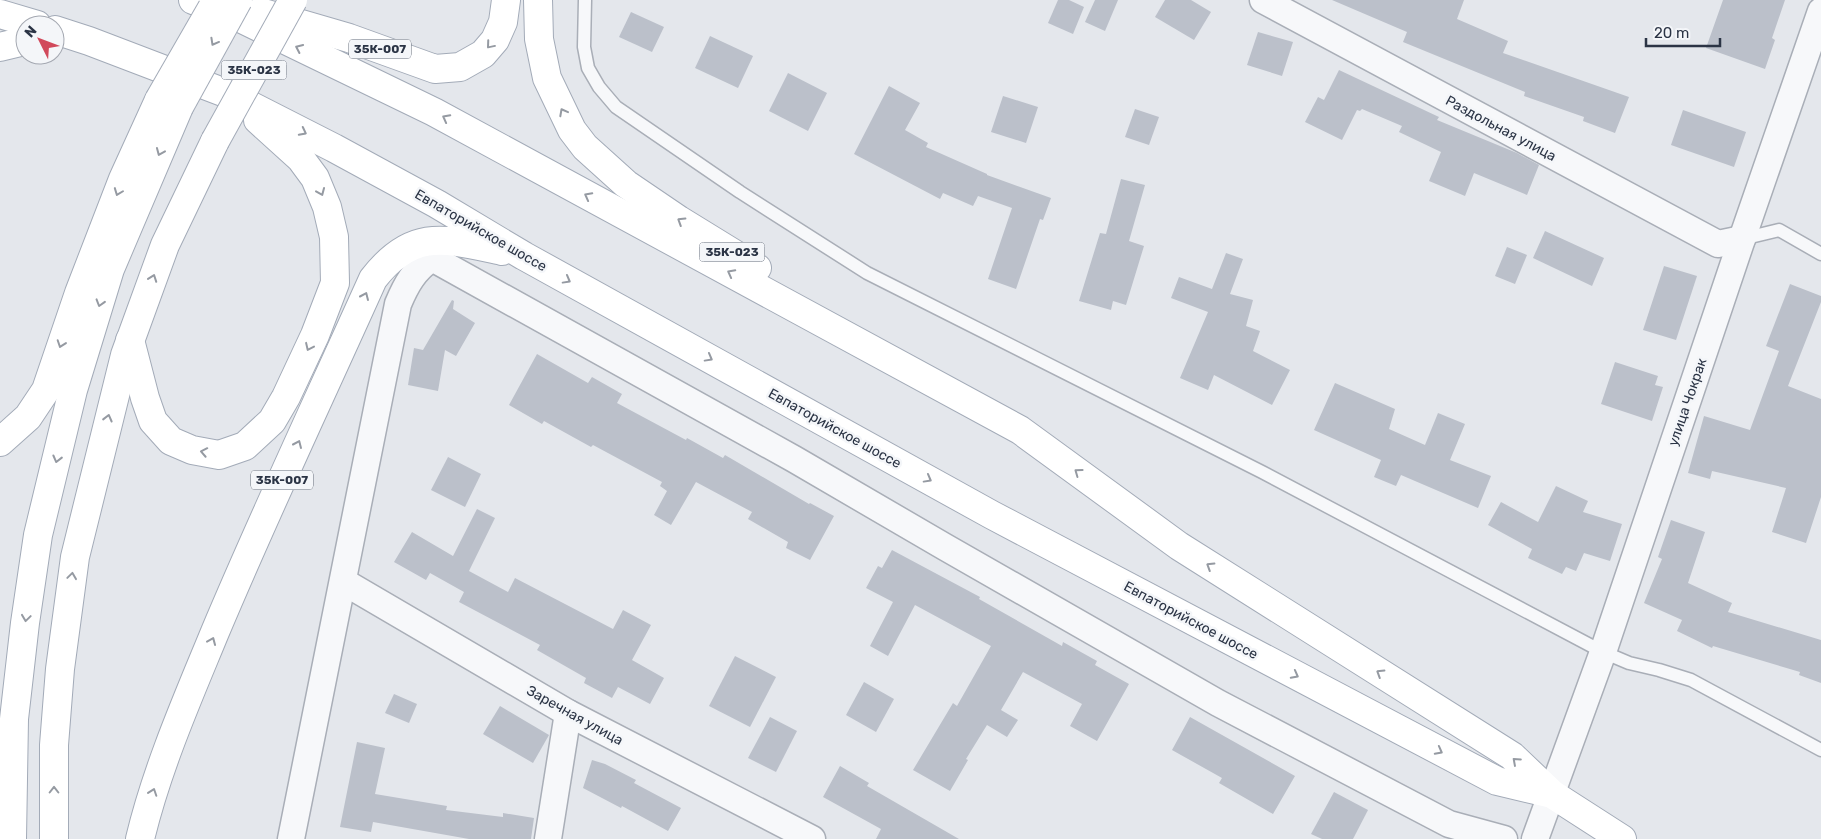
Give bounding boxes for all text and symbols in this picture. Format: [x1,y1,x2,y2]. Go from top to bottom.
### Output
north arrow [15,15,65,65]
scale bar [1646,15,1720,47]
text: N [21,22,40,41]
text: 20 m [1654,24,1689,42]
one-way arrow [210,37,220,46]
one-way arrow [487,39,496,48]
road number: 35К-007 [349,40,411,59]
one-way arrow [295,43,304,54]
road number: 35К-023 [222,60,286,80]
street label: Раздольная улица [1443,92,1559,165]
one-way arrow [559,109,569,118]
one-way arrow [442,115,451,125]
one-way arrow [298,126,307,136]
one-way arrow [155,147,166,156]
street label: Евпаторийское шоссе [412,186,550,275]
one-way arrow [113,187,124,196]
one-way arrow [315,187,325,196]
one-way arrow [585,192,594,202]
one-way arrow [677,217,686,227]
road number: 35К-023 [700,242,764,262]
one-way arrow [728,270,737,280]
one-way arrow [562,273,571,283]
one-way arrow [147,274,157,283]
one-way arrow [359,292,370,301]
one-way arrow [96,298,106,306]
one-way arrow [57,340,67,348]
one-way arrow [305,342,315,351]
one-way arrow [704,352,713,362]
street label: улица Чокрак [1664,355,1711,448]
street label: Евпаторийское шоссе [765,385,904,472]
one-way arrow [102,413,113,422]
one-way arrow [292,440,303,449]
one-way arrow [199,448,208,458]
one-way arrow [52,455,62,463]
one-way arrow [1074,469,1084,478]
road number: 35К-007 [251,470,313,490]
one-way arrow [923,473,932,483]
one-way arrow [1207,563,1216,572]
one-way arrow [66,572,77,580]
street label: Евпаторийское шоссе [1121,578,1261,663]
one-way arrow [21,614,31,623]
one-way arrow [205,637,216,646]
one-way arrow [1290,669,1299,679]
one-way arrow [1376,669,1385,679]
street label: Заречная улица [523,682,626,749]
one-way arrow [1434,745,1443,755]
one-way arrow [1513,757,1522,766]
one-way arrow [49,786,59,794]
one-way arrow [147,788,157,797]

